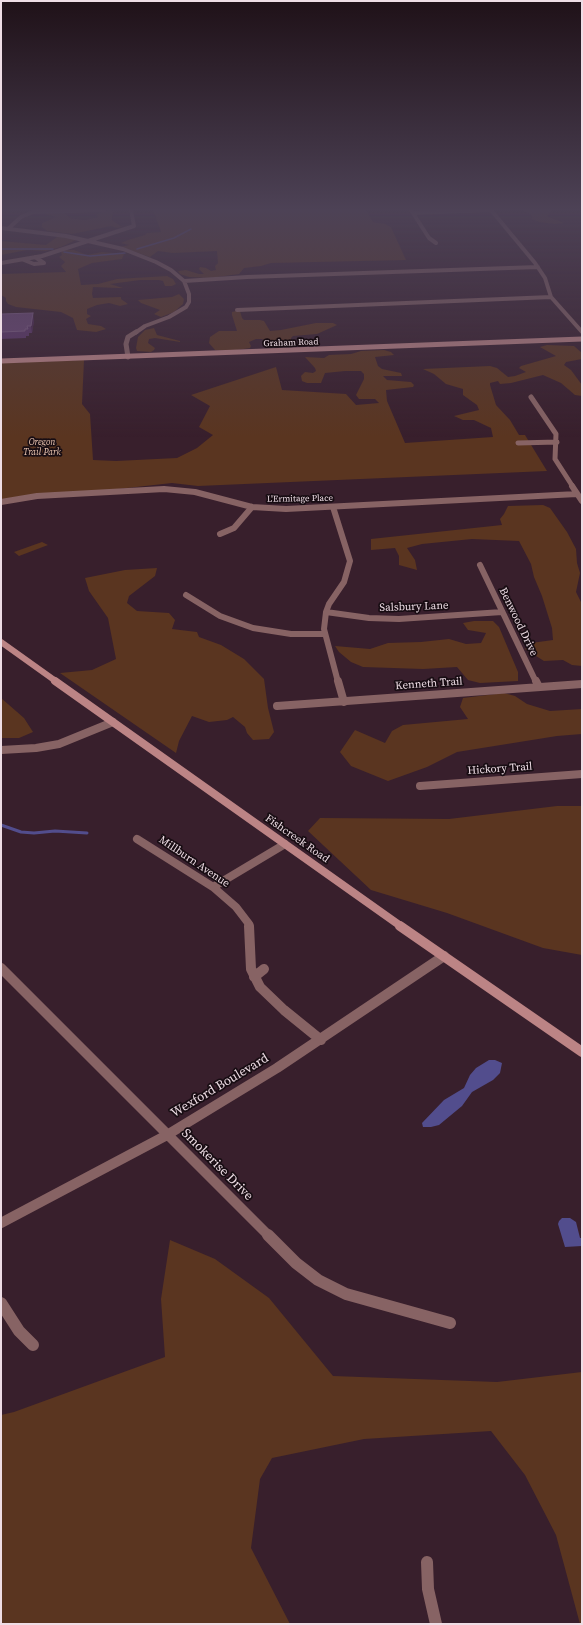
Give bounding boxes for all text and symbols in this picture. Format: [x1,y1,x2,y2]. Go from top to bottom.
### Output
street label: Graham Road [263,337,319,349]
park label: Oregon Trail Park [23,438,61,459]
street label: L'Ermitage Place [267,493,333,505]
street label: Benwood Drive [496,586,540,658]
street label: Salsbury Lane [379,599,449,615]
street label: Kenneth Trail [395,675,463,693]
street label: Hickory Trail [467,760,533,778]
street label: Fishcreek Road [262,812,332,866]
street label: Millburn Avenue [156,833,232,891]
street label: Wexford Boulevard [168,1051,272,1121]
street label: Smokerise Drive [178,1126,256,1204]

